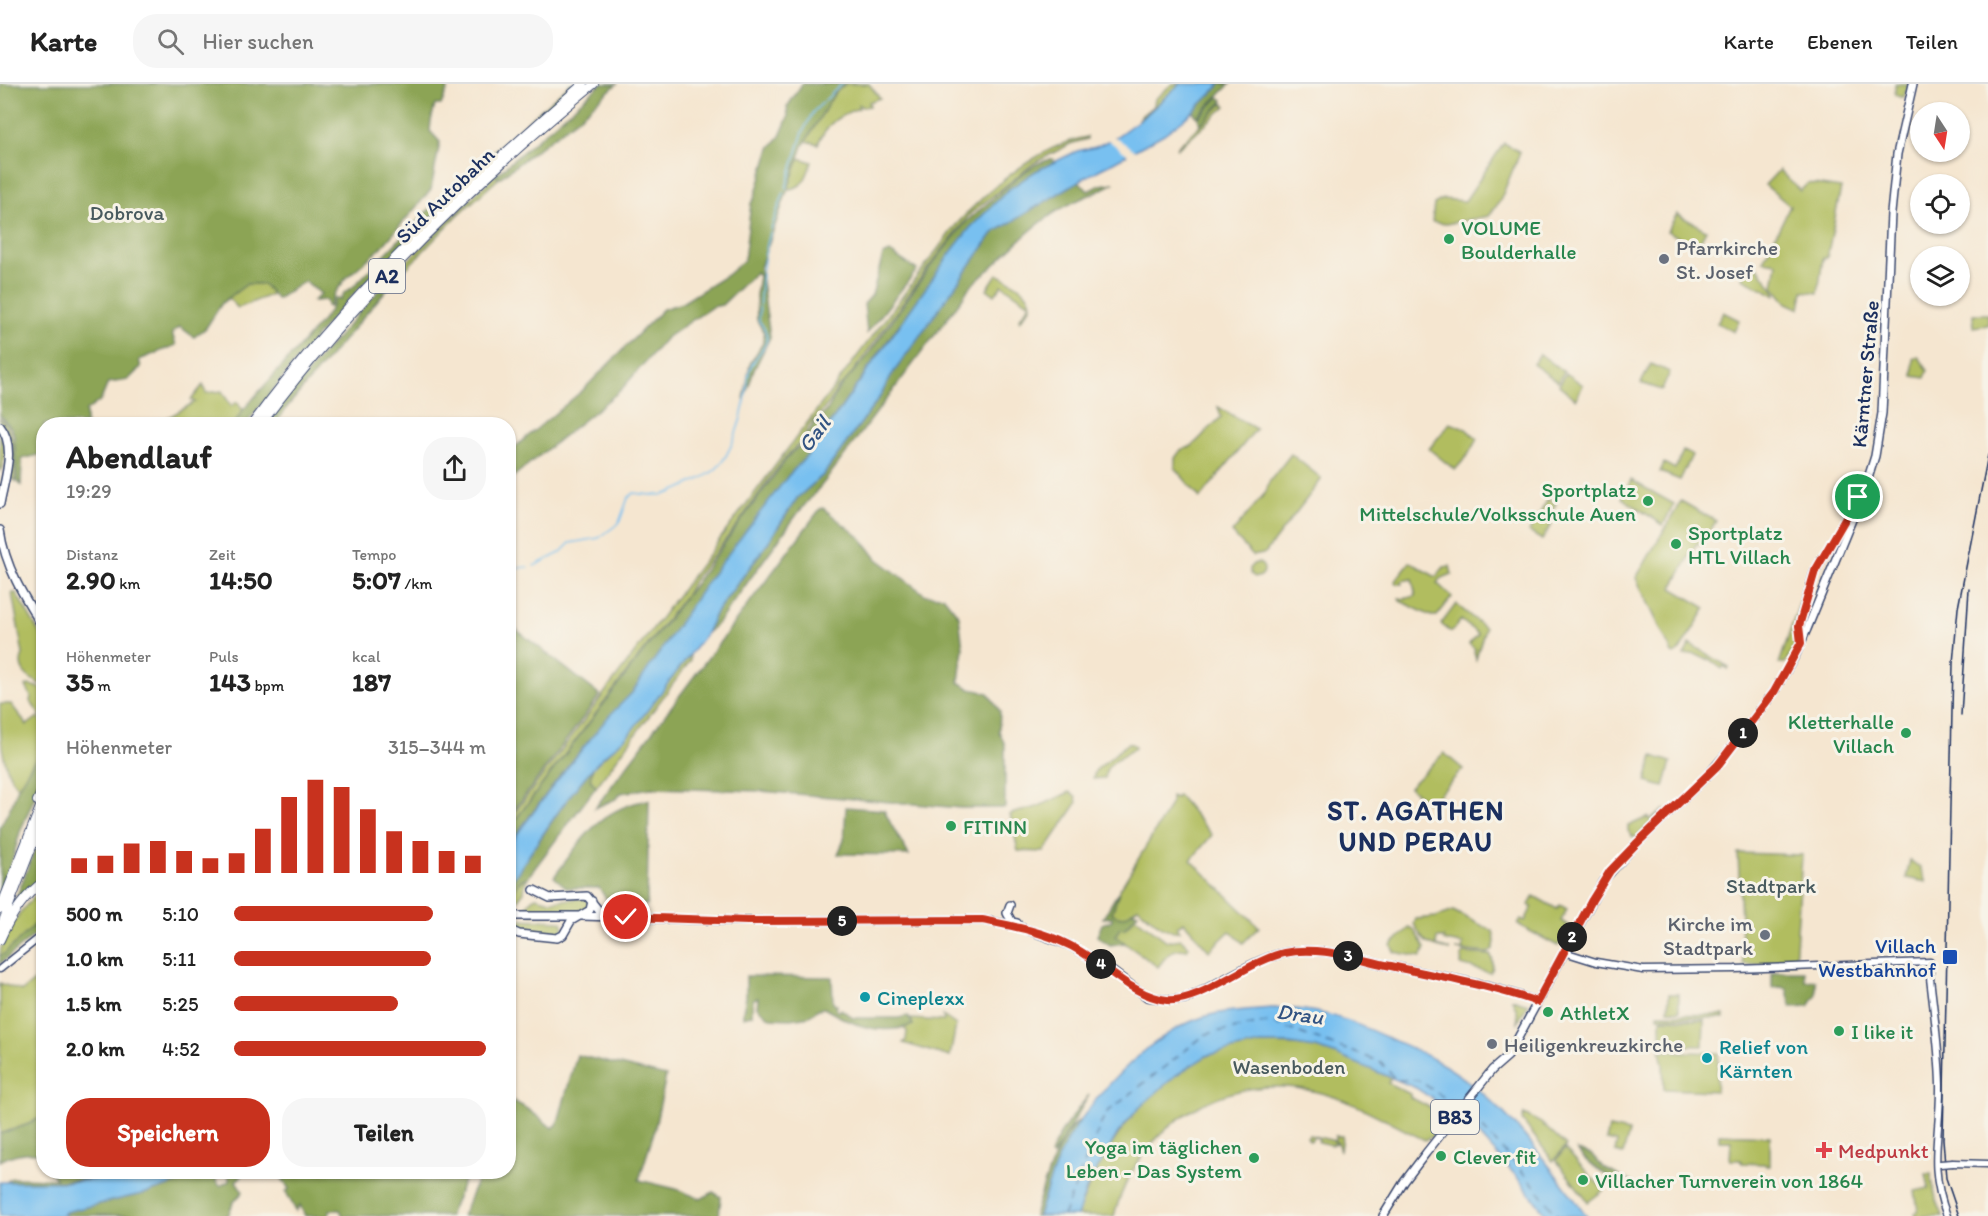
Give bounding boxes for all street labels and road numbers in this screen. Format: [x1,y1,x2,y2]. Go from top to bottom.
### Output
street label: Süd Autobahn [390,142,500,248]
road number: A2 [369,259,405,293]
street label: Kärntner Straße [1846,299,1884,449]
road number: B83 [1431,1100,1479,1134]

